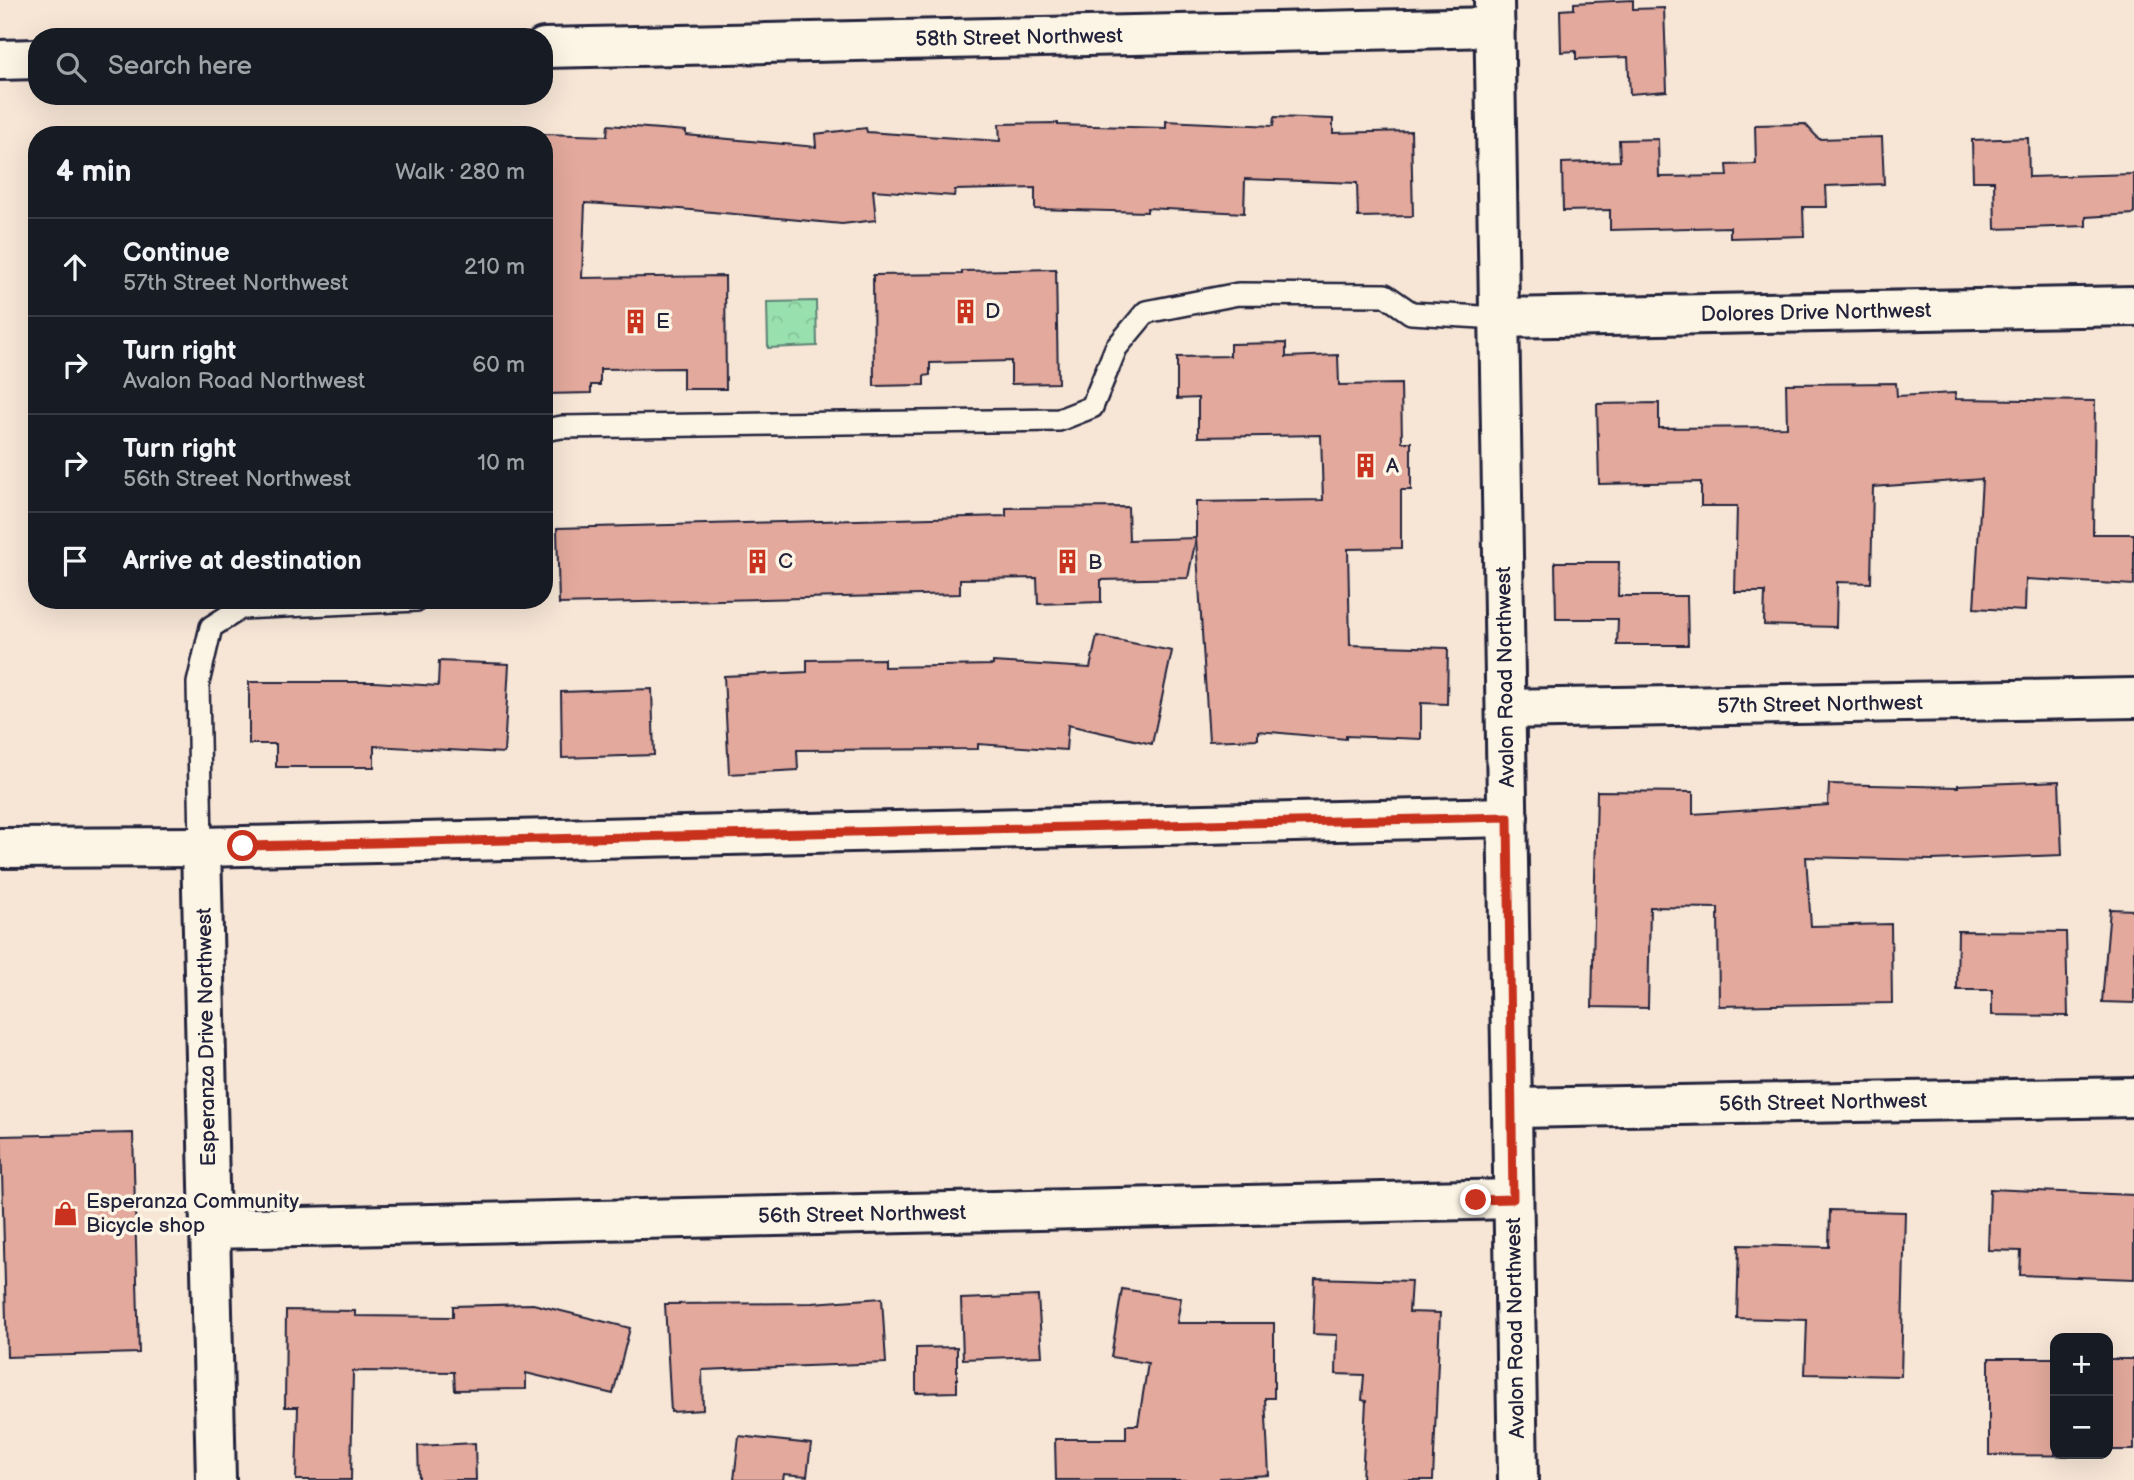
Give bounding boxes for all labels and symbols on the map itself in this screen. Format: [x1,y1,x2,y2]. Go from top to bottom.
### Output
street label: 58th Street Northwest [915,23,1124,52]
building icon: D [951,297,979,325]
street label: Dolores Drive Northwest [1700,298,1932,327]
place label: D [985,299,1000,324]
building icon: E [622,307,650,335]
place label: E [656,309,670,334]
building icon: A [1352,452,1380,480]
place label: A [1386,454,1399,479]
building icon: C [744,547,772,575]
building icon: B [1054,548,1082,576]
place label: C [778,549,793,574]
place label: B [1088,550,1102,575]
street label: Avalon Road Northwest [1491,566,1520,788]
street label: 57th Street Northwest [1717,690,1924,719]
route start [227,830,258,861]
street label: Esperanza Drive Northwest [192,907,221,1167]
street label: 56th Street Northwest [1719,1088,1928,1117]
route end [1460,1184,1491,1215]
place label: Esperanza Community Bicycle shop [86,1189,299,1238]
shop icon: Esperanza Community Bicycle shop [52,1199,80,1227]
street label: 56th Street Northwest [758,1200,967,1229]
street label: Avalon Road Northwest [1501,1217,1530,1439]

